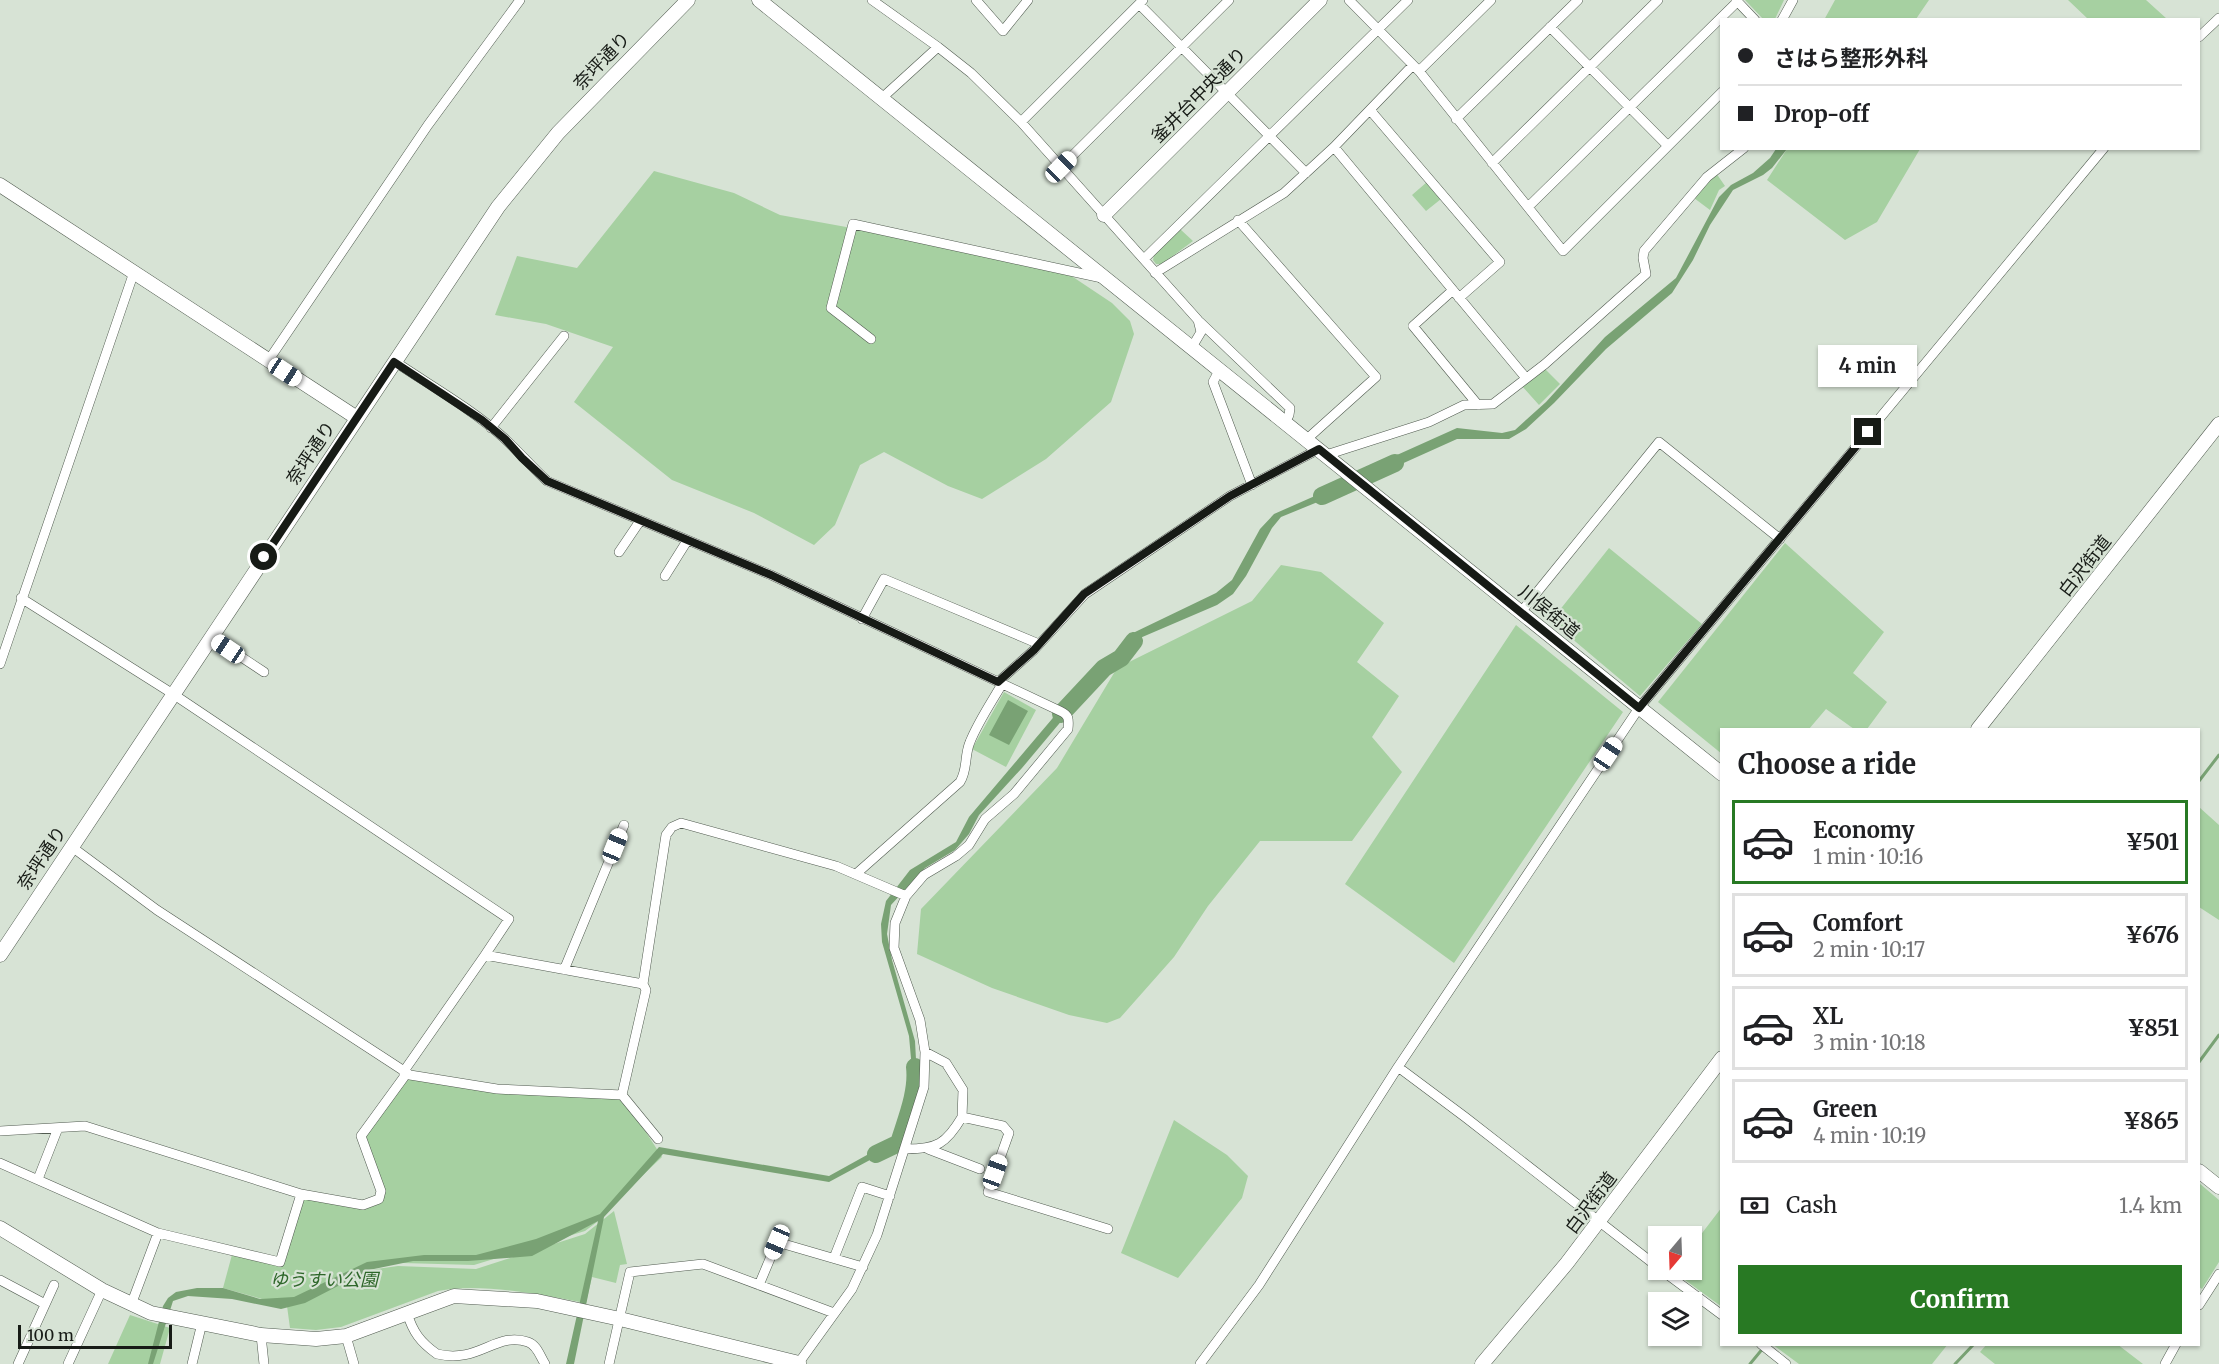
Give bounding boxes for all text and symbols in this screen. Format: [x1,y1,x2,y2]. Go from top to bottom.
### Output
street label: 奈坪通り [568,27,635,95]
street label: 釜井台中央通り [1146,42,1251,147]
text: さはら整形外科 [1774,44,1928,72]
text: Drop-off [1774,100,1869,128]
car [1042,148,1080,186]
callout: 4 min [1818,345,1918,387]
text: 4 min [1839,353,1896,378]
car [265,355,305,389]
street label: 奈坪通り [281,416,340,489]
route end [1854,418,1881,445]
street label: 白沢街道 [2053,530,2116,601]
route start [250,543,277,570]
street label: 川俣街道 [1514,580,1585,643]
car [208,631,248,667]
car [1590,734,1626,774]
text: Choose a ride [1738,747,1916,781]
icon: car [1741,815,1795,869]
text: Economy [1813,816,1914,844]
street label: 奈坪通り [12,821,71,894]
car [600,826,630,866]
text: ¥501 [2126,828,2179,856]
text: 1 min · 10:16 [1813,844,1923,869]
icon: car [1741,908,1795,962]
text: Comfort [1813,909,1903,937]
text: ¥676 [2125,921,2179,949]
text: 2 min · 10:17 [1813,937,1925,962]
icon: car [1741,1001,1795,1055]
text: XL [1813,1002,1843,1030]
text: ¥851 [2128,1014,2179,1042]
text: 3 min · 10:18 [1813,1030,1926,1055]
icon: car [1741,1094,1795,1148]
text: Green [1813,1095,1877,1123]
text: ¥865 [2123,1107,2179,1135]
text: 4 min · 10:19 [1813,1123,1926,1148]
car [980,1152,1010,1192]
street label: 白沢街道 [1560,1167,1621,1238]
icon: cash [1738,1189,1771,1222]
text: Cash [1786,1191,1837,1219]
text: 1.4 km [2119,1193,2182,1218]
car [762,1222,792,1262]
north arrow [1648,1226,1702,1280]
map controls [1648,1226,1702,1346]
button: Confirm [1738,1265,2182,1334]
park label: ゆうすい公園 [270,1268,381,1291]
button: layers [1648,1292,1702,1346]
scale bar [18,1322,172,1350]
text: 100 m [27,1325,74,1345]

